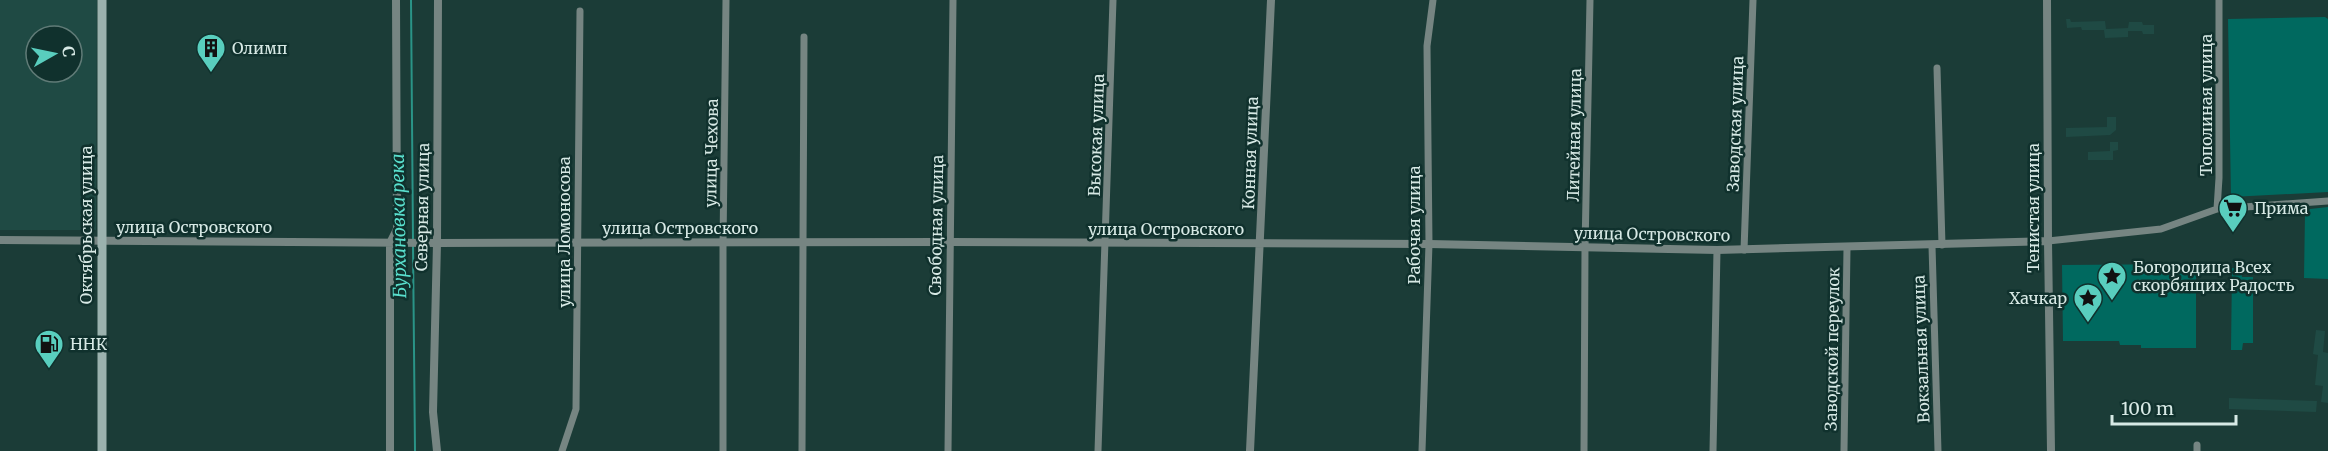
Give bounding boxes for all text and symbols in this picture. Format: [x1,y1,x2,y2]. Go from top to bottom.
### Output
north arrow [24,24,84,84]
building icon: Олимп [195,32,227,74]
street label: Тополиная улица [2196,33,2216,176]
place label: Олимп [232,38,288,58]
text: С [58,45,80,58]
street label: Заводская улица [1723,55,1747,192]
street label: Литейная улица [1563,68,1585,202]
street label: Высокая улица [1084,73,1108,197]
street label: Конная улица [1238,96,1262,210]
street label: улица Чехова [700,98,722,208]
street label: Северная улица [411,142,433,271]
street label: Тенистая улица [2023,143,2043,273]
street label: Октябрьская улица [76,145,96,304]
water label: Бурхановка река [386,153,411,299]
street label: Свободная улица [925,154,947,295]
street label: улица Ломоносова [554,156,574,308]
street label: Рабочая улица [1404,165,1424,284]
supermarket icon: Прима [2217,192,2249,234]
place label: Прима [2254,198,2309,218]
street label: улица Островского [116,217,272,237]
street label: улица Островского [602,218,758,238]
street label: улица Островского [1088,219,1244,239]
street label: улица Островского [1574,223,1730,245]
place label: Богородица Всех скорбящих Радость [2133,257,2294,295]
place icon: Богородица Всех скорбящих Радость [2096,260,2128,302]
street label: Заводской переулок [1821,267,1843,431]
street label: Вокзальная улица [1908,274,1934,423]
place icon: Хачкар [2072,282,2104,324]
place label: Хачкар [2009,288,2067,308]
fuel station icon: ННК [33,328,65,370]
place label: ННК [70,334,108,354]
scale bar [2112,388,2236,426]
text: 100 m [2121,397,2174,420]

